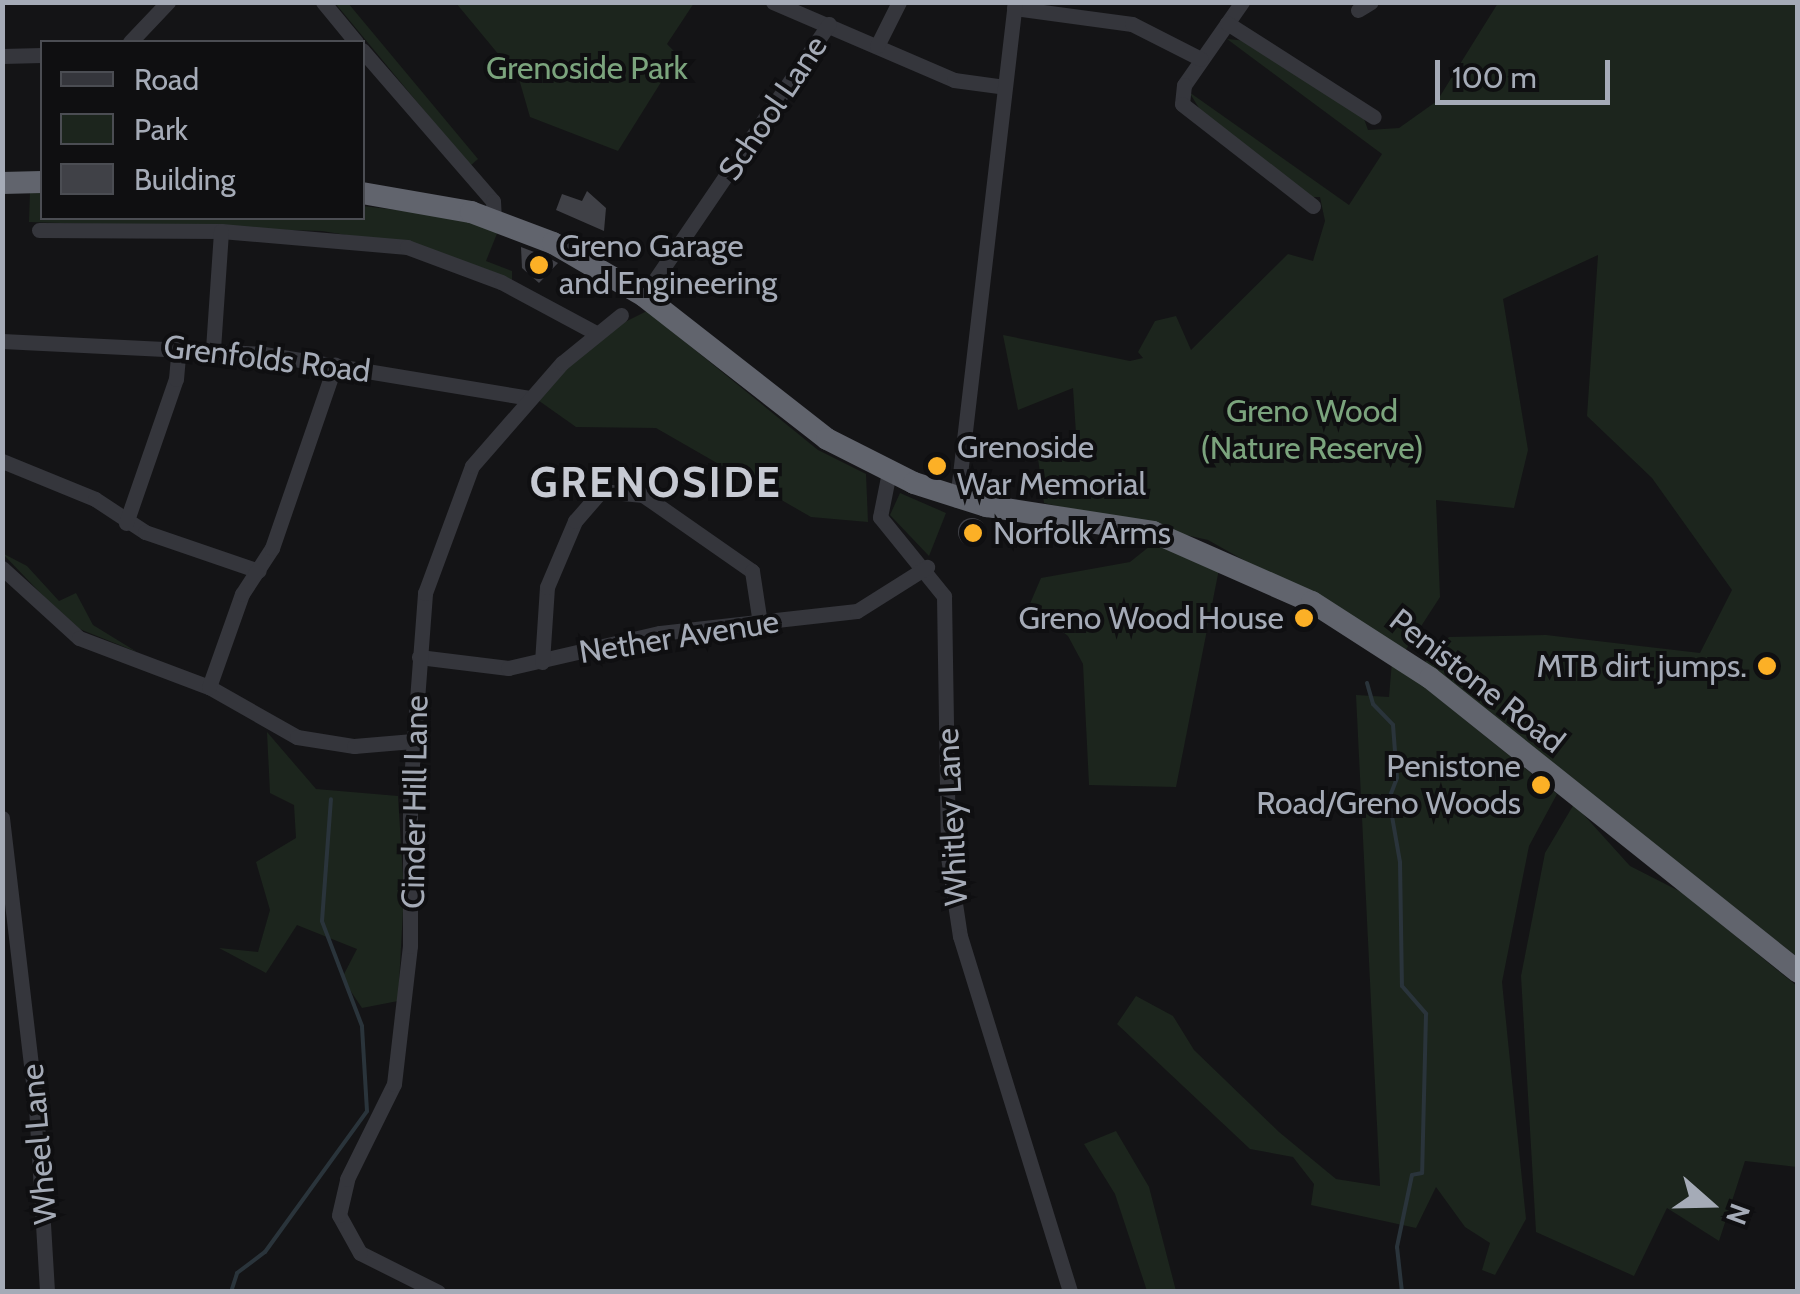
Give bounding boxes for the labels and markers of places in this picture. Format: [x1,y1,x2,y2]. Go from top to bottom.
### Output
place label: Greno Garage and Engineering [559,228,777,303]
marker: Greno Garage and Engineering [528,254,550,276]
place label: Grenoside War Memorial [957,429,1146,504]
marker: Grenoside War Memorial [926,455,948,477]
place label: Norfolk Arms [993,514,1171,552]
marker: Norfolk Arms [962,522,984,544]
place label: Greno Wood House [1019,599,1284,637]
marker: Greno Wood House [1293,607,1315,629]
place label: MTB dirt jumps. [1536,647,1747,685]
marker: MTB dirt jumps. [1756,655,1778,677]
place label: Penistone Road/Greno Woods [1256,748,1521,823]
marker: Penistone Road/Greno Woods [1530,774,1552,796]

